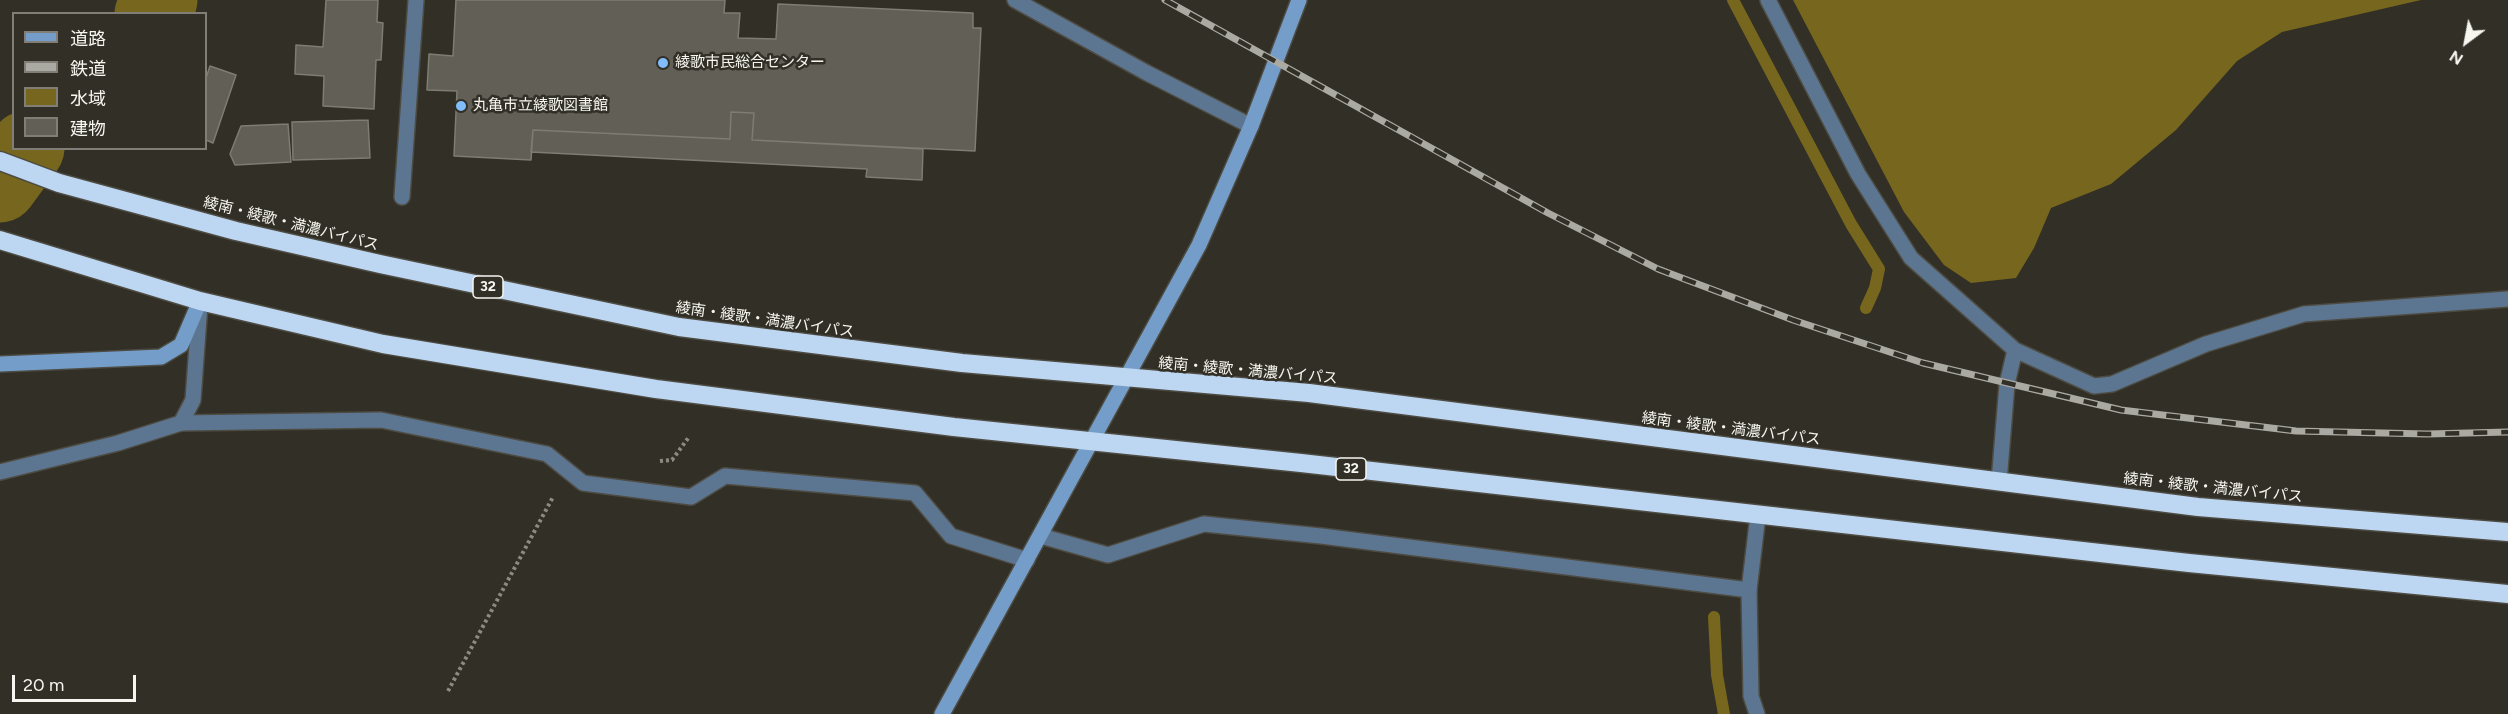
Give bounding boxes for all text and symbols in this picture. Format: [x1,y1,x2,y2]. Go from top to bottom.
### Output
legend [12,12,207,150]
north arrow [2436,12,2496,72]
text: 道路 [70,28,106,50]
text: N [2446,46,2466,69]
place label: 綾歌市民総合センター [675,54,825,72]
marker: 綾歌市民総合センター [656,56,670,70]
text: 鉄道 [70,58,106,80]
text: 水域 [70,88,106,110]
place label: 丸亀市立綾歌図書館 [473,97,608,115]
marker: 丸亀市立綾歌図書館 [454,99,468,113]
text: 建物 [70,118,106,140]
street label: 綾南・綾歌・満濃バイパス [201,193,381,255]
road number: 32 [473,276,503,298]
street label: 綾南・綾歌・満濃バイパス [675,299,855,341]
street label: 綾南・綾歌・満濃バイパス [1158,354,1338,388]
street label: 綾南・綾歌・満濃バイパス [1641,409,1821,449]
road number: 32 [1336,458,1366,480]
street label: 綾南・綾歌・満濃バイパス [2123,470,2303,506]
scale bar [15,663,140,701]
text: 20 m [23,674,64,696]

